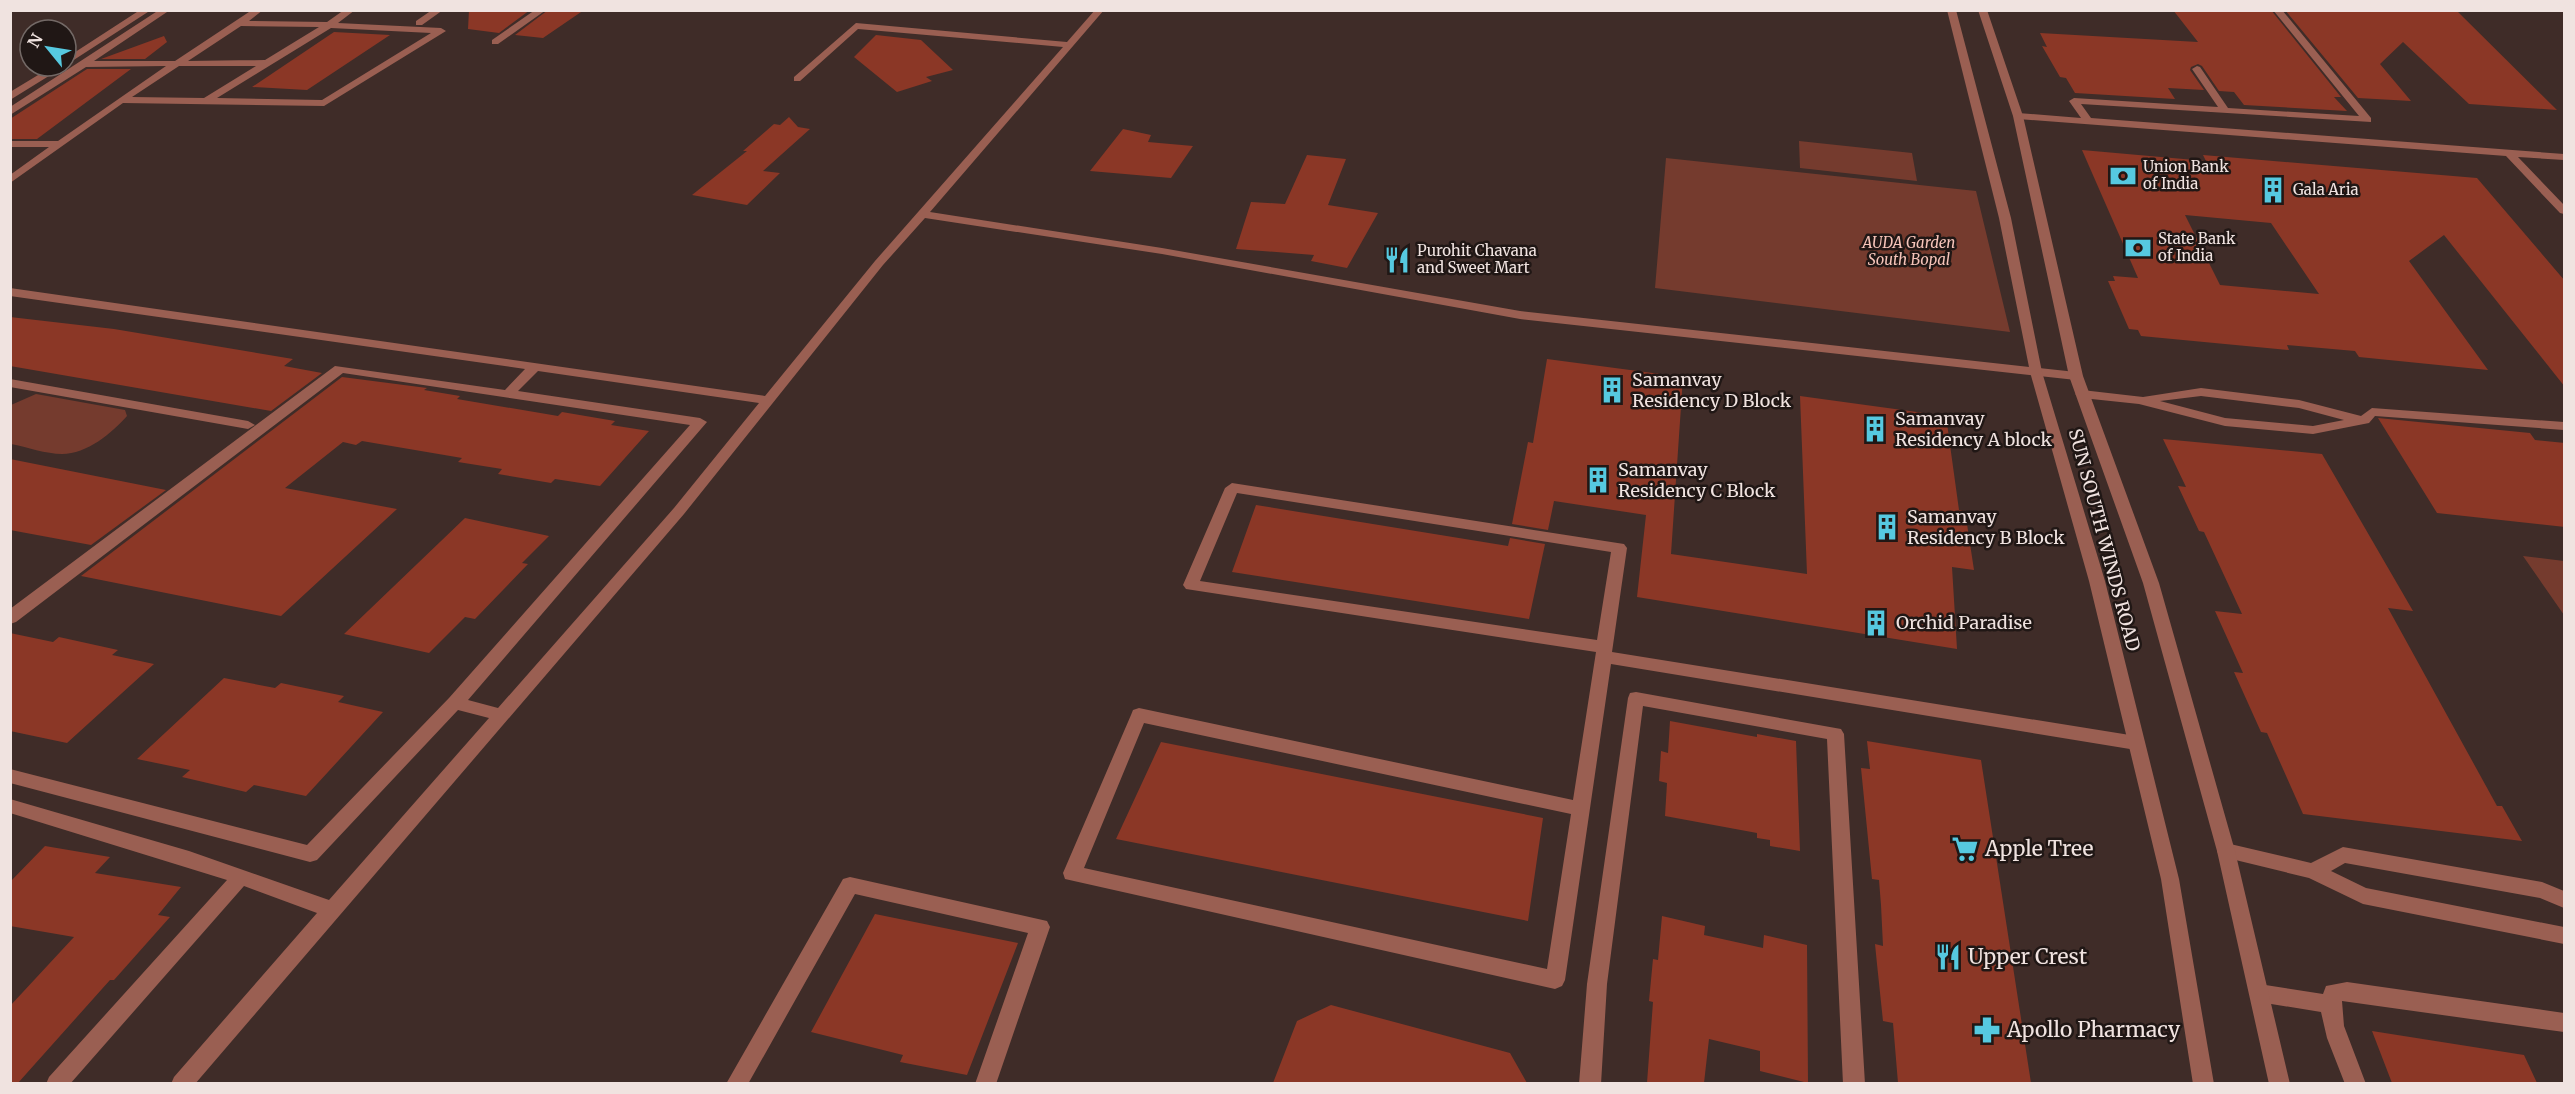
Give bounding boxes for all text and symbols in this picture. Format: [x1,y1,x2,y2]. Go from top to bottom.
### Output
north arrow [18,18,78,78]
text: N [23,30,47,51]
place label: Union Bank of India [2143,157,2229,193]
bank icon: Union Bank of India [2108,161,2138,191]
building icon: Gala Aria [2258,175,2288,205]
place label: Gala Aria [2293,180,2359,199]
place label: State Bank of India [2158,229,2236,265]
park label: AUDA Garden South Bopal [1862,233,1955,269]
bank icon: State Bank of India [2123,233,2153,263]
place label: Purohit Chavana and Sweet Mart [1417,241,1537,277]
restaurant icon: Purohit Chavana and Sweet Mart [1382,245,1412,275]
place label: Samanvay Residency D Block [1632,368,1792,412]
building icon: Samanvay Residency D Block [1597,375,1627,405]
place label: Samanvay Residency A block [1895,407,2052,451]
building icon: Samanvay Residency A block [1860,414,1890,444]
street label: SUN SOUTH WINDS ROAD [2064,426,2145,654]
place label: Samanvay Residency C Block [1618,458,1776,502]
building icon: Samanvay Residency C Block [1583,465,1613,495]
place label: Samanvay Residency B Block [1907,505,2065,549]
building icon: Samanvay Residency B Block [1872,512,1902,542]
building icon: Orchid Paradise [1861,608,1891,638]
place label: Orchid Paradise [1896,611,2032,634]
supermarket icon: Apple Tree [1950,834,1980,864]
place label: Apple Tree [1984,835,2093,862]
restaurant icon: Upper Crest [1933,942,1963,972]
place label: Upper Crest [1968,943,2087,970]
pharmacy icon: Apollo Pharmacy [1972,1015,2002,1045]
place label: Apollo Pharmacy [2006,1016,2181,1043]

